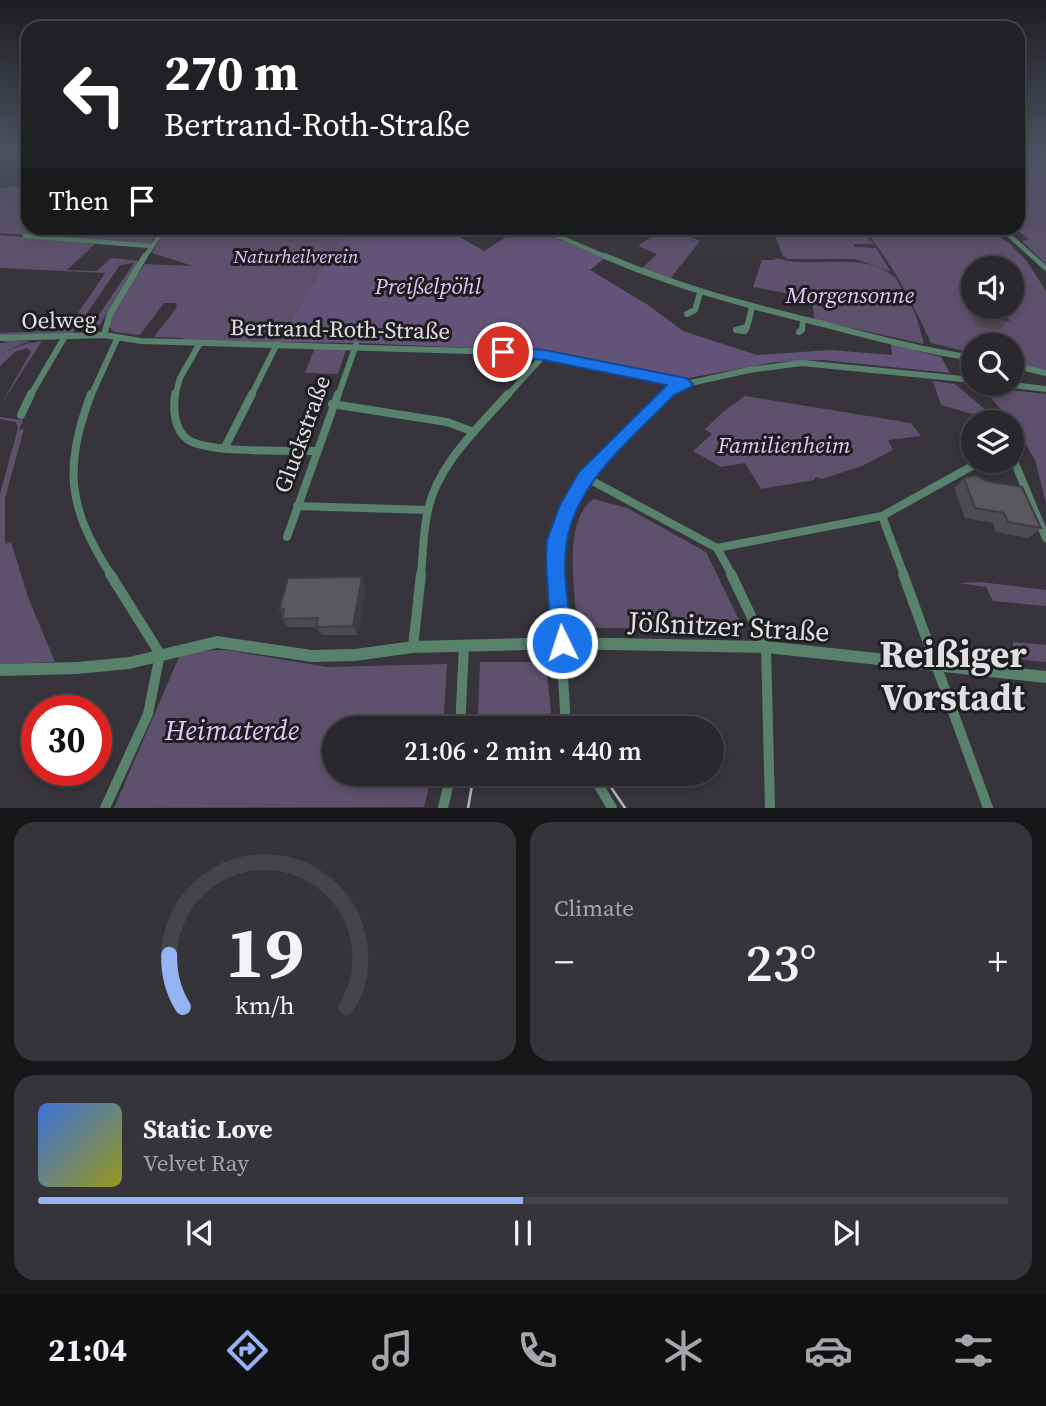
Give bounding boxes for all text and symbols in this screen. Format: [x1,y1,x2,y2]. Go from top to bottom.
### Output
text: 270 m [164,39,299,106]
icon: left [49,49,140,140]
text: Bertrand-Roth-Straße [164,103,470,147]
icon: arrive [123,182,161,220]
text: Then [49,183,109,219]
park label: Naturheilverein [233,243,359,269]
map controls [961,256,1024,473]
button: sound [961,256,1024,319]
park label: Preißelpöhl [374,270,482,302]
park label: Morgensonne [785,279,915,311]
street label: Oelweg [21,303,97,337]
street label: Bertrand-Roth-Straße [230,311,450,347]
pin [473,322,533,382]
icon: arrive [484,333,522,371]
button: search [961,333,1024,396]
street label: Gluckstraße [266,371,338,497]
button: layers [961,410,1024,473]
park label: Familienheim [716,429,851,461]
street label: Jößnitzer Straße [626,602,831,650]
position arrow [525,606,599,680]
district label: Reißiger Vorstadt [879,629,1027,722]
speed limit sign: 30 [21,695,112,786]
park label: Heimaterde [164,711,300,749]
text: 21:06 · 2 min · 440 m [404,733,642,769]
text: Climate [554,892,634,924]
text: 19 [226,903,304,1002]
text: 23° [745,927,817,998]
text: − [554,936,574,988]
text: + [988,936,1008,988]
text: km/h [235,988,295,1022]
text: Static Love [143,1111,272,1147]
text: Velvet Ray [143,1147,249,1179]
icon: previous [181,1214,219,1252]
icon: pause [504,1214,542,1252]
icon: next [827,1214,865,1252]
icon: directions [223,1326,272,1375]
icon: music [368,1326,417,1375]
icon: phone [513,1326,562,1375]
icon: climate [659,1326,708,1375]
icon: car [804,1326,853,1375]
icon: filters [949,1326,998,1375]
text: 21:04 [48,1328,127,1372]

